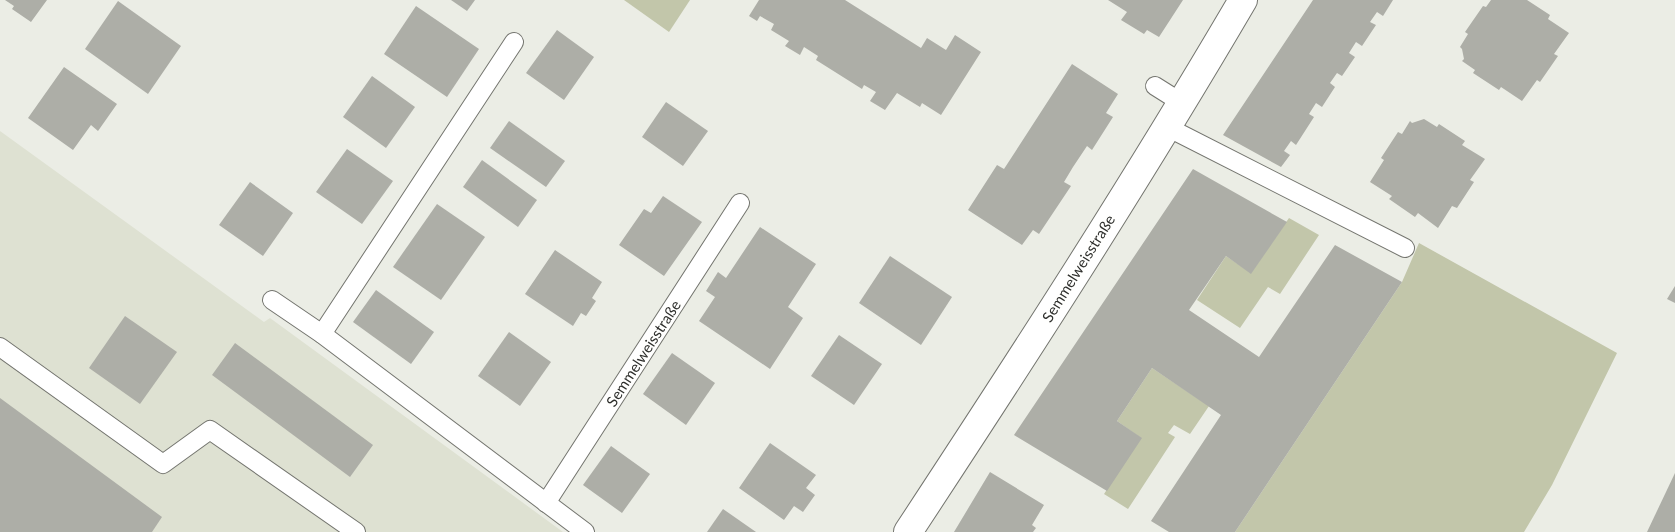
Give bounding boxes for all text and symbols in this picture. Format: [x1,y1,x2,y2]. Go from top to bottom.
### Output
street label: Semmelweisstraße [1038,211,1118,325]
street label: Semmelweisstraße [602,296,684,410]

